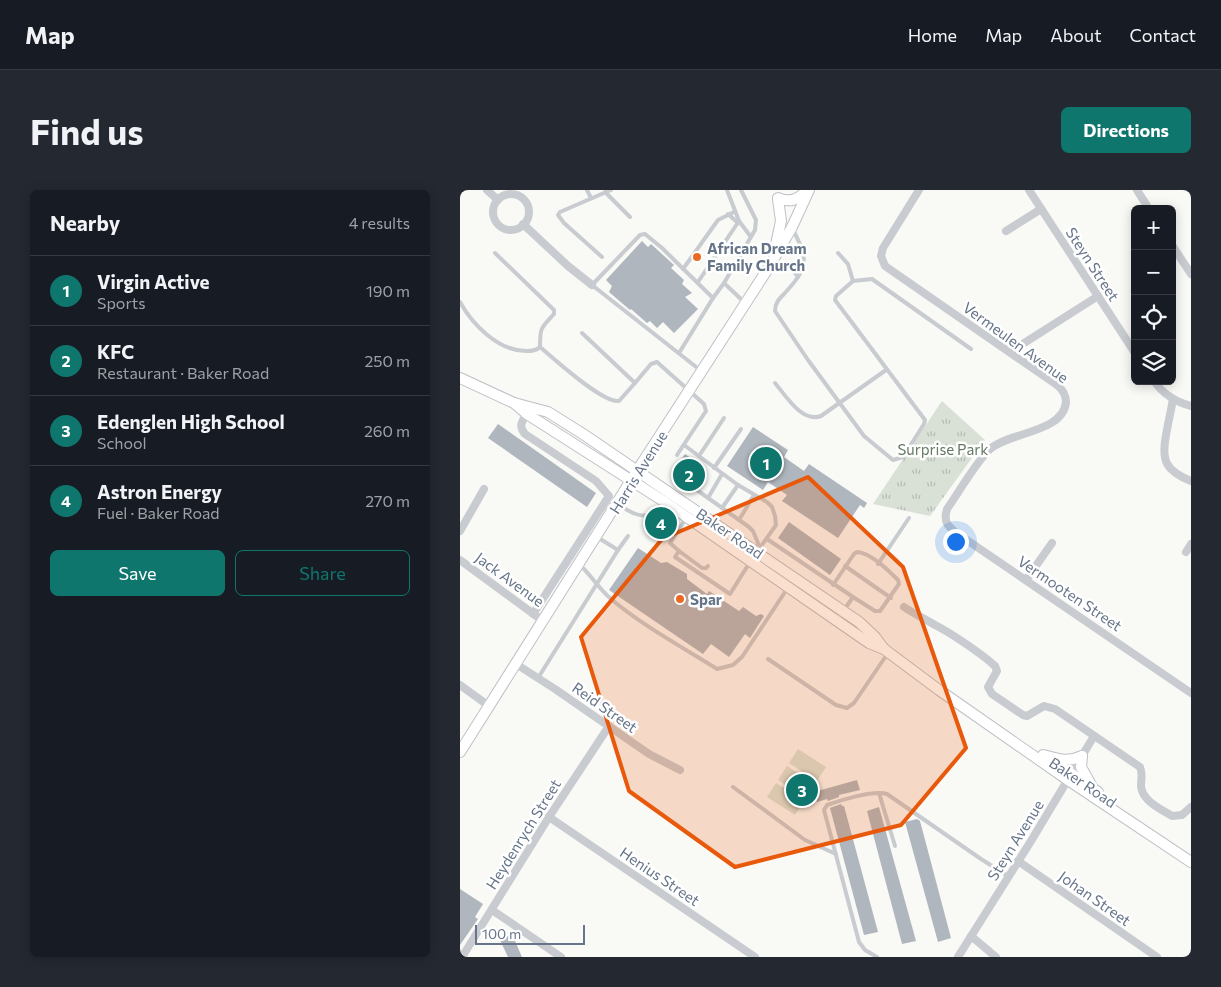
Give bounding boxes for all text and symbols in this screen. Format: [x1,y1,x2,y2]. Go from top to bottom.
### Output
text: Map [25,20,75,49]
text: Home [908,24,957,46]
text: Map [985,24,1022,46]
text: About [1050,24,1102,46]
text: Contact [1130,24,1196,46]
button: Directions [1061,107,1191,153]
text: Find us [30,109,144,152]
map controls [1131,205,1176,385]
button: + [1131,205,1176,250]
text: Nearby [50,210,120,235]
text: 4 results [349,213,410,232]
street label: Steyn Street [1063,224,1123,304]
place label: African Dream Family Church [707,239,807,274]
button: − [1131,250,1176,295]
marker: African Dream Family Church [691,251,703,263]
text: Virgin Active [97,270,210,293]
text: 1 [62,281,70,300]
text: 190 m [366,281,410,300]
text: Sports [97,293,146,312]
button: locate [1131,295,1176,340]
street label: Vermeulen Avenue [960,298,1072,386]
text: KFC [97,340,134,363]
button: layers [1131,340,1176,385]
text: 2 [61,351,71,370]
text: 250 m [364,351,410,370]
text: Restaurant · Baker Road [97,363,269,382]
text: Edenglen High School [97,410,285,433]
text: 3 [61,421,71,440]
text: 260 m [364,421,410,440]
street label: Harris Avenue [605,427,671,517]
text: School [97,433,147,452]
park label: Surprise Park [898,440,988,458]
pin: 1 [750,444,782,482]
pin: 2 [673,456,705,494]
text: Astron Energy [97,480,222,503]
text: 4 [61,491,71,510]
text: 270 m [365,491,410,510]
text: Fuel · Baker Road [97,503,220,522]
pin: 4 [645,504,677,542]
street label: Baker Road [693,504,767,562]
your location [943,529,969,555]
street label: Jack Avenue [472,548,548,610]
button: Save [50,550,225,596]
button: Share [235,550,410,596]
street label: Vermooten Street [1014,551,1126,635]
place label: Spar [690,590,722,608]
marker: Spar [674,593,686,605]
street label: Reid Street [569,678,641,736]
street label: Baker Road [1046,753,1120,811]
pin: 3 [786,771,818,809]
street label: Heydenrych Street [482,776,564,892]
street label: Steyn Avenue [983,796,1047,884]
street label: Henius Street [617,843,703,909]
street label: Johan Street [1056,867,1134,929]
scale bar [475,922,585,945]
text: 100 m [482,925,521,942]

